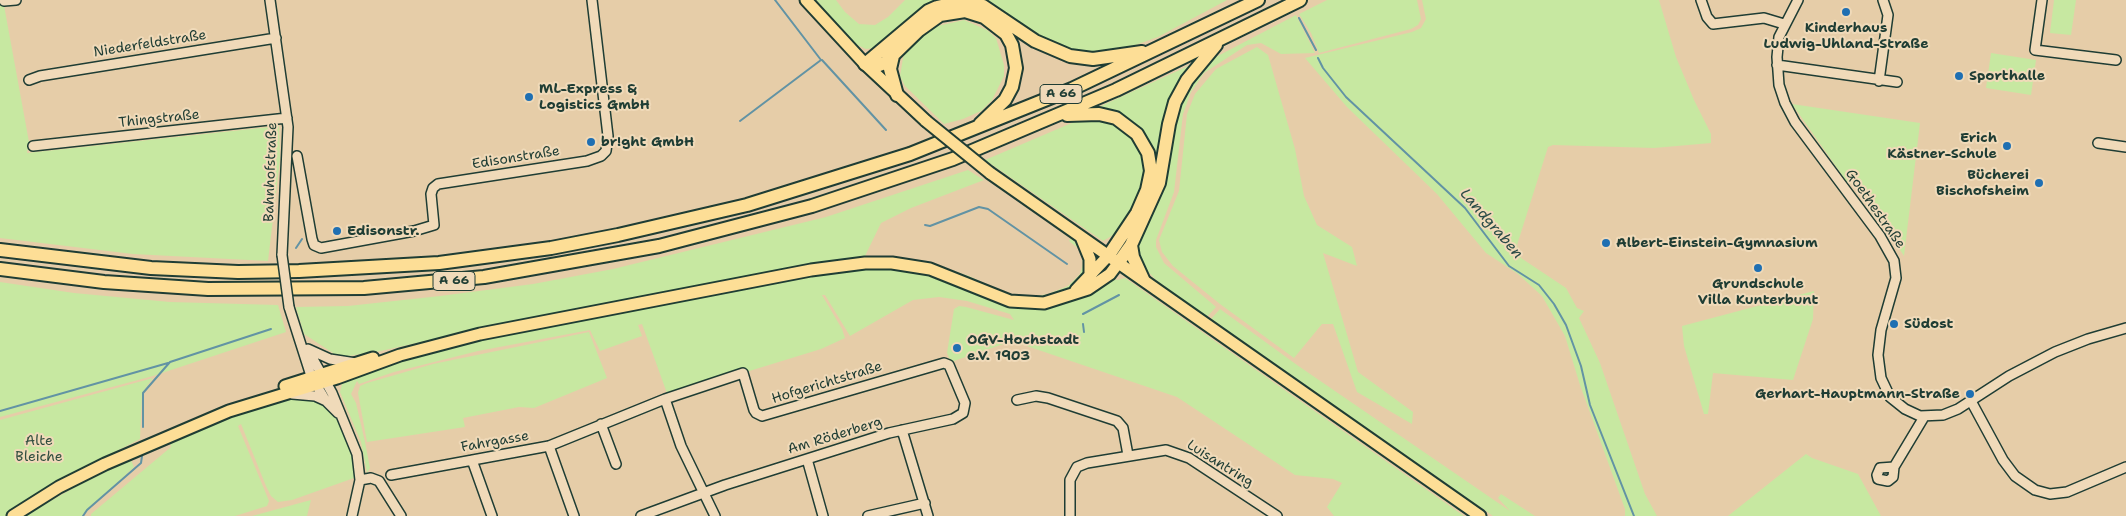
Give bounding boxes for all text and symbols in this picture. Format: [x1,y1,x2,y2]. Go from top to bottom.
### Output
marker: Kinderhaus Ludwig-Uhland-Straße [1840,6,1852,18]
place label: Kinderhaus Ludwig-Uhland-Straße [1763,20,1929,52]
street label: Niederfeldstraße [92,27,208,61]
place label: Sporthalle [1969,68,2045,84]
marker: Sporthalle [1953,70,1965,82]
place label: ML-Express & Logistics GmbH [539,81,650,114]
road number: A 66 [1040,85,1082,104]
marker: ML-Express & Logistics GmbH [523,91,535,103]
street label: Thingstraße [118,106,200,132]
street label: Bahnhofstraße [261,122,281,222]
place label: Erich Kästner-Schule [1887,130,1997,162]
place label: br!ght GmbH [601,134,694,150]
marker: br!ght GmbH [585,136,597,148]
marker: Erich Kästner-Schule [2001,140,2013,152]
street label: Edisonstraße [471,143,561,173]
street label: Goethestraße [1841,166,1909,252]
place label: Bücherei Bischofsheim [1936,167,2029,200]
marker: Bücherei Bischofsheim [2033,177,2045,189]
water label: Landgraben [1456,185,1526,263]
place label: Edisonstr. [347,223,420,239]
marker: Edisonstr. [331,225,343,237]
place label: Albert-Einstein-Gymnasium [1616,235,1818,251]
marker: Albert-Einstein-Gymnasium [1600,237,1612,249]
marker: Grundschule Villa Kunterbunt [1752,262,1764,274]
road number: A 66 [433,272,475,290]
place label: Grundschule Villa Kunterbunt [1698,276,1818,308]
place label: Südost [1904,316,1953,332]
marker: Südost [1888,318,1900,330]
place label: OGV-Hochstadt e.V. 1903 [967,332,1079,364]
marker: OGV-Hochstadt e.V. 1903 [951,342,963,354]
street label: Hofgerichtstraße [770,358,884,408]
place label: Gerhart-Hauptmann-Straße [1755,386,1960,402]
marker: Gerhart-Hauptmann-Straße [1964,388,1976,400]
street label: Am Röderberg [786,414,884,458]
street label: Fahrgasse [460,428,530,456]
park label: Alte Bleiche [15,433,63,466]
street label: Luisantring [1184,437,1256,491]

